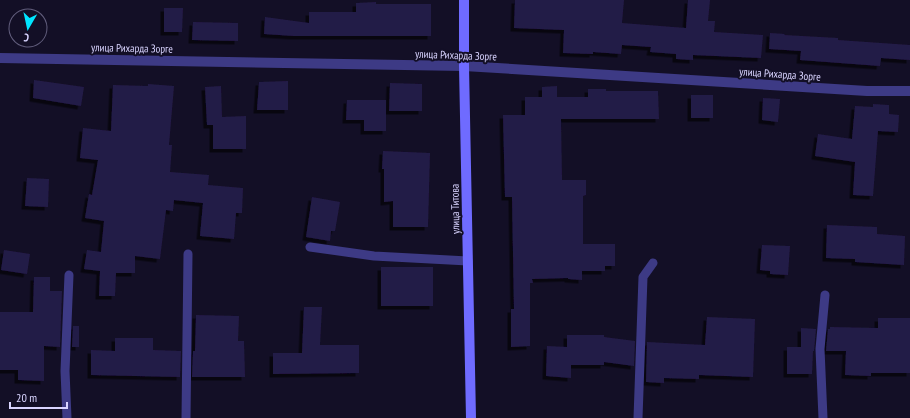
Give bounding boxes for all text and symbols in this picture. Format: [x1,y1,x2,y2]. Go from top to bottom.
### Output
north arrow [8,8,48,48]
text: С [23,31,30,45]
street label: улица Рихарда Зорге [91,40,173,56]
street label: улица Рихарда Зорге [415,47,498,63]
street label: улица Рихарда Зорге [739,64,822,84]
street label: улица Титова [448,184,462,234]
scale bar [10,384,67,410]
text: 20 m [16,390,37,405]

